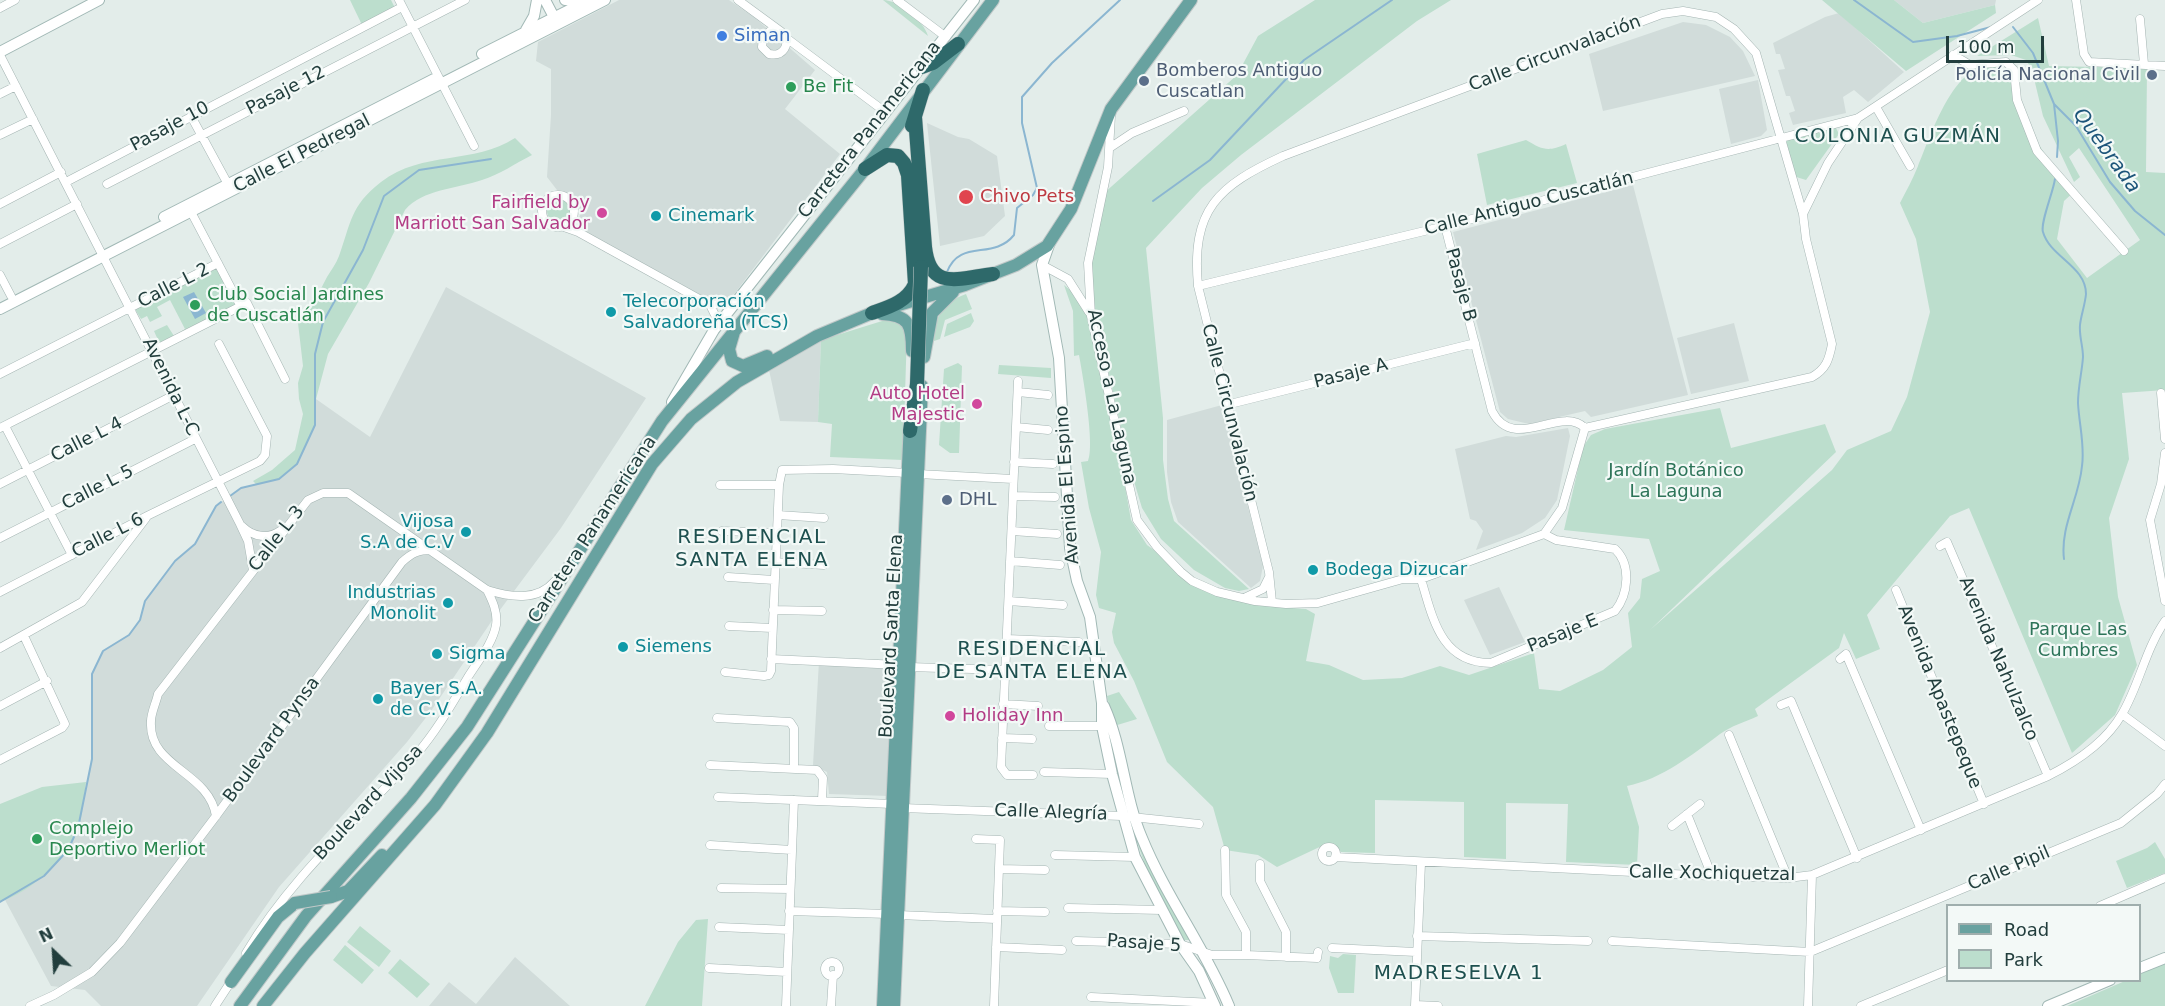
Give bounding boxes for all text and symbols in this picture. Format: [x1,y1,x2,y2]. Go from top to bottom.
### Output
street label: Calle Circunvalación [1466,11,1644,97]
scale bar [1949,24,2046,62]
place label: Siman [734,25,790,47]
marker: Siman [715,29,729,43]
text: 100 m [1957,36,2015,57]
street label: Carretera Panamericana [794,37,946,223]
place label: Bomberos Antiguo Cuscatlan [1156,60,1322,103]
street label: Pasaje 12 [243,62,329,120]
place label: Policía Nacional Civil [1955,64,2140,86]
marker: Policía Nacional Civil [2145,68,2159,82]
marker: Bomberos Antiguo Cuscatlan [1137,74,1151,88]
place label: Be Fit [803,76,853,98]
marker: Be Fit [784,80,798,94]
street label: Pasaje 10 [127,97,213,157]
water label: Quebrada [2067,104,2145,198]
street label: Calle El Pedregal [230,110,374,198]
district label: COLONIA GUZMÁN [1794,125,2002,149]
street label: Calle Antiguo Cuscatlán [1422,168,1636,240]
place label: Chivo Pets [980,186,1074,208]
marker: Chivo Pets [957,188,975,206]
place label: Fairfield by Marriott San Salvador [395,192,590,234]
place label: Cinemark [668,205,754,227]
marker: Fairfield by Marriott San Salvador [595,206,609,220]
marker: Cinemark [649,209,663,223]
street label: Pasaje B [1440,246,1480,324]
street label: Calle L 2 [135,259,213,313]
place label: Club Social Jardines de Cuscatlán [207,284,384,326]
place label: Telecorporación Salvadoreña (TCS) [623,291,789,334]
marker: Club Social Jardines de Cuscatlán [188,298,202,312]
marker: Telecorporación Salvadoreña (TCS) [604,305,618,319]
street label: Acceso a La Laguna [1082,307,1140,487]
street label: Calle Circunvalación [1196,322,1262,504]
street label: Avenida L-C [137,334,203,440]
street label: Pasaje A [1312,354,1390,394]
place label: Auto Hotel Majestic [870,383,965,426]
marker: Auto Hotel Majestic [970,397,984,411]
street label: Avenida El Espino [1052,405,1084,565]
street label: Calle L 4 [48,413,126,467]
street label: Carretera Panamericana [524,432,662,628]
park label: Jardín Botánico La Laguna [1608,460,1744,502]
street label: Calle L 5 [59,461,137,515]
place label: DHL [959,489,996,511]
marker: DHL [940,493,954,507]
street label: Calle L 3 [245,502,309,576]
street label: Calle L 6 [69,509,147,563]
place label: Vijosa S.A de C.V [360,511,454,554]
marker: Vijosa S.A de C.V [459,525,473,539]
district label: RESIDENCIAL SANTA ELENA [675,526,829,573]
street label: Boulevard Santa Elena [876,533,908,739]
place label: Bodega Dizucar [1325,559,1467,581]
marker: Bodega Dizucar [1306,563,1320,577]
street label: Avenida Nahulzalco [1954,574,2042,744]
place label: Industrias Monolit [347,582,436,624]
marker: Industrias Monolit [441,596,455,610]
street label: Avenida Apastepeque [1892,602,1986,792]
street label: Pasaje E [1524,610,1602,658]
park label: Parque Las Cumbres [2029,619,2127,662]
place label: Siemens [635,636,712,658]
district label: RESIDENCIAL DE SANTA ELENA [936,638,1128,685]
marker: Siemens [616,640,630,654]
place label: Sigma [449,643,505,665]
marker: Sigma [430,647,444,661]
street label: Boulevard Pynsa [219,673,325,807]
place label: Bayer S.A. de C.V. [390,678,483,720]
marker: Bayer S.A. de C.V. [371,692,385,706]
place label: Holiday Inn [962,705,1064,727]
marker: Holiday Inn [943,709,957,723]
street label: Boulevard Vijosa [310,741,428,865]
street label: Calle Alegría [994,800,1108,826]
place label: Complejo Deportivo Merliot [49,818,205,860]
marker: Complejo Deportivo Merliot [30,832,44,846]
street label: Calle Pipil [1965,842,2053,896]
street label: Calle Xochiquetzal [1629,862,1795,886]
legend [1946,904,2141,982]
text: Road [2004,919,2049,940]
north arrow [24,922,84,982]
text: N [36,924,56,947]
street label: Pasaje 5 [1106,931,1182,957]
text: Park [2004,949,2043,970]
district label: MADRESELVA 1 [1374,962,1544,986]

